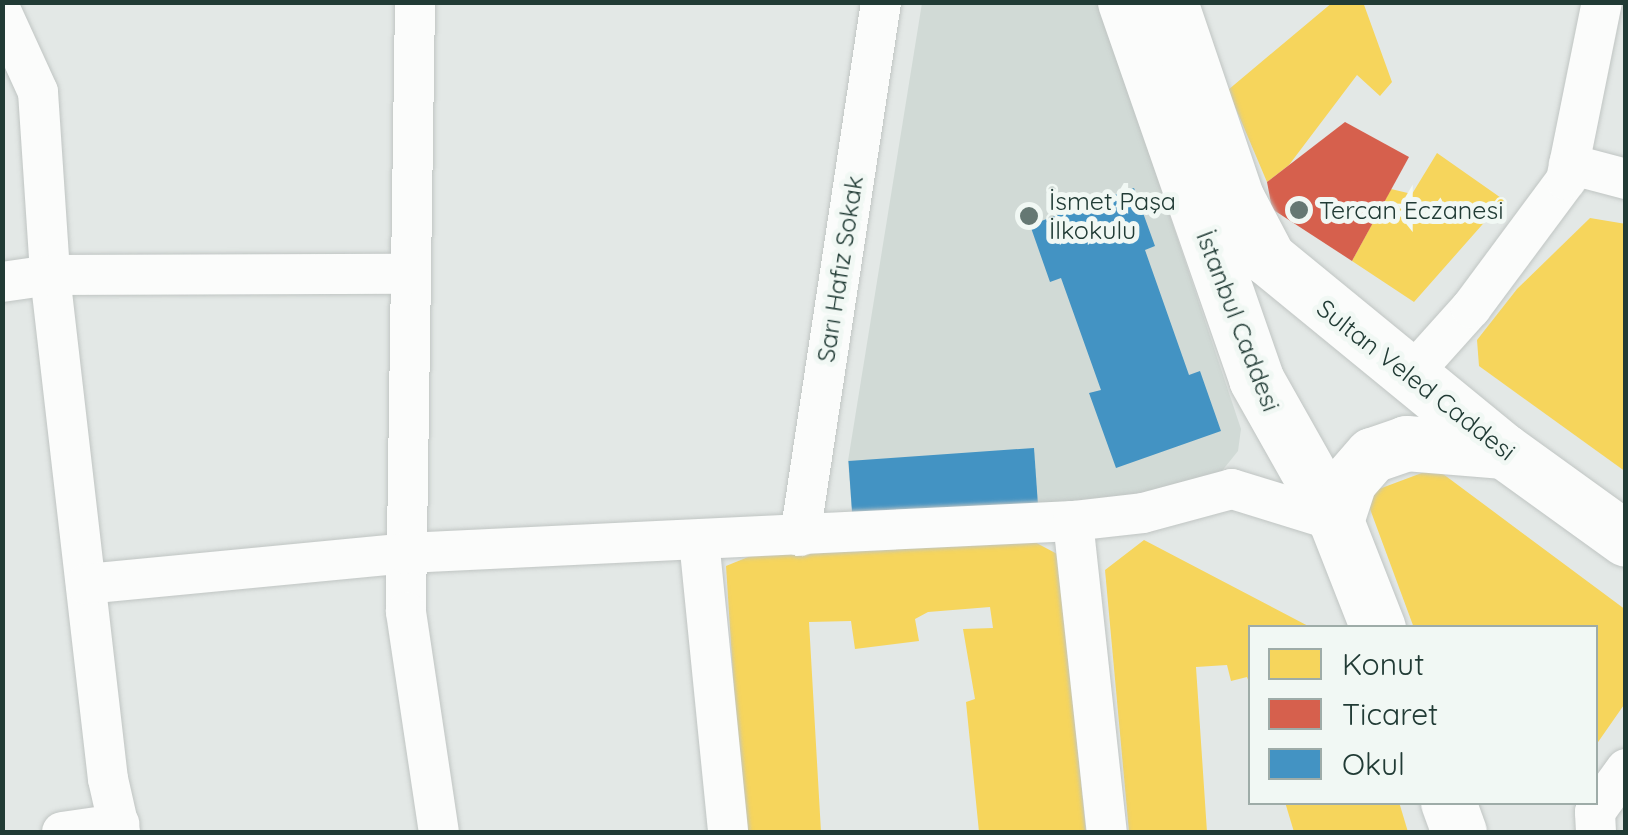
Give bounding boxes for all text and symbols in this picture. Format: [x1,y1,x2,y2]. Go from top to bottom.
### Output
street label: Sarı Hafız Sokak [810,174,870,364]
place label: İsmet Paşa İlkokulu [1049,187,1176,246]
place label: Tercan Eczanesi [1319,195,1503,225]
marker: Tercan Eczanesi [1288,199,1310,221]
marker: İsmet Paşa İlkokulu [1018,205,1040,227]
street label: İstanbul Caddesi [1190,226,1286,416]
street label: Sultan Veled Caddesi [1311,293,1521,467]
legend [1248,625,1598,805]
text: Konut [1342,645,1424,683]
text: Ticaret [1342,695,1438,733]
text: Okul [1342,745,1405,783]

